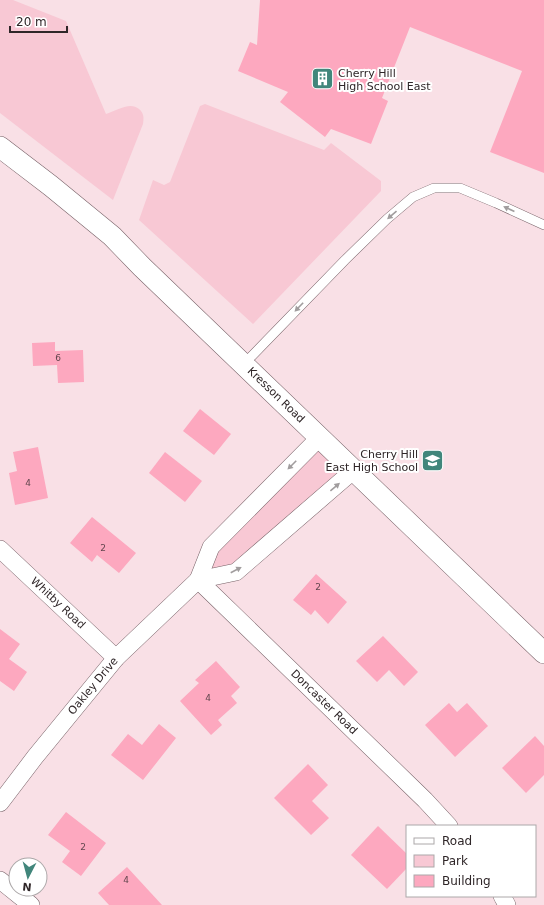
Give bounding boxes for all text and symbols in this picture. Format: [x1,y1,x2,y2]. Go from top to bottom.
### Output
scale bar [10,8,67,34]
text: 20 m [16,15,47,29]
building icon: Cherry Hill High School East [310,66,336,92]
place label: Cherry Hill High School East [338,67,431,93]
one-way arrow [503,206,514,212]
one-way arrow [386,211,397,220]
one-way arrow [295,302,304,312]
house number: 6 [55,353,61,363]
street label: Kresson Road [245,364,307,426]
school or university icon: Cherry Hill East High School [420,447,446,473]
place label: Cherry Hill East High School [325,448,418,474]
one-way arrow [287,460,297,470]
house number: 4 [25,478,31,488]
one-way arrow [330,482,341,491]
house number: 2 [100,543,106,553]
one-way arrow [230,567,242,573]
street label: Whitby Road [28,574,88,632]
house number: 2 [315,582,321,592]
street label: Oakley Drive [65,654,121,717]
street label: Doncaster Road [288,667,360,737]
house number: 4 [205,693,211,703]
legend [406,825,536,897]
text: Road [442,834,472,848]
house number: 2 [80,842,86,852]
text: Park [442,854,468,868]
north arrow [8,857,48,897]
text: Building [442,874,491,888]
house number: 4 [123,875,129,885]
text: N [22,880,32,893]

